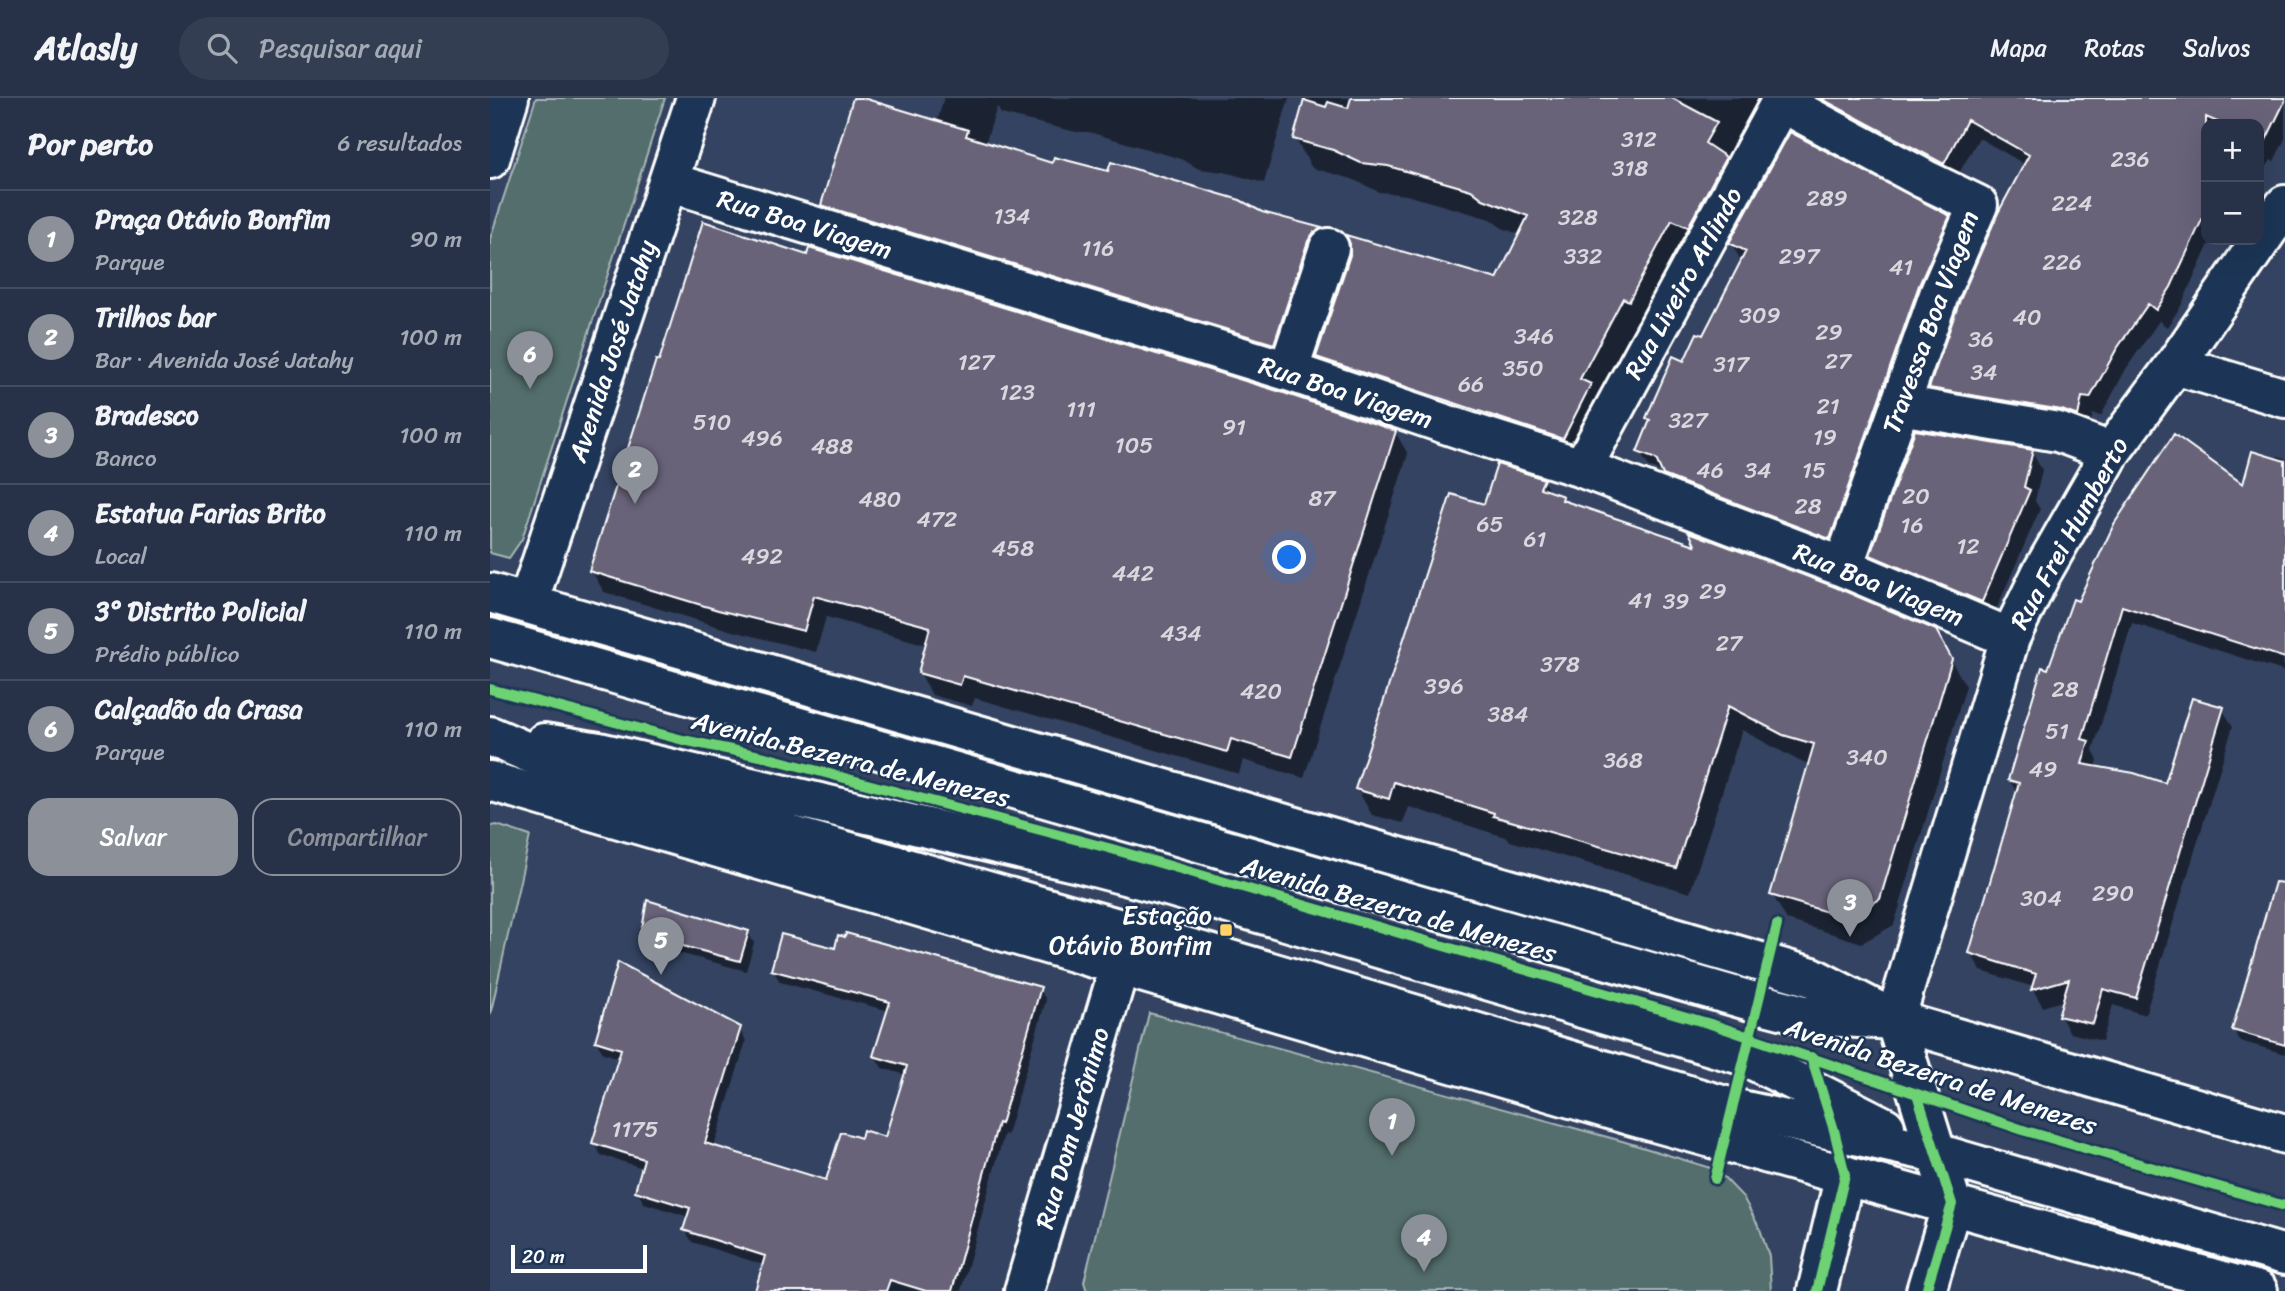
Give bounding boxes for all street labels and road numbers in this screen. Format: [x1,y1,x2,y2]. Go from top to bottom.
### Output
street label: Rua Boa Viagem [712,176,898,272]
street label: Rua Liveiro Arlindo [1611,178,1755,388]
street label: Travessa Boa Viagem [1868,204,1992,440]
street label: Avenida José Jatahy [554,233,670,469]
street label: Rua Boa Viagem [1253,342,1439,442]
street label: Rua Frei Humberto [1997,428,2141,638]
street label: Rua Boa Viagem [1786,529,1972,639]
street label: Avenida Bezerra de Menezes [686,697,1016,821]
street label: Avenida Bezerra de Menezes [1235,842,1563,976]
street label: Avenida Bezerra de Menezes [1778,1003,2104,1149]
street label: Rua Dom Jerônimo [1021,1021,1123,1234]

